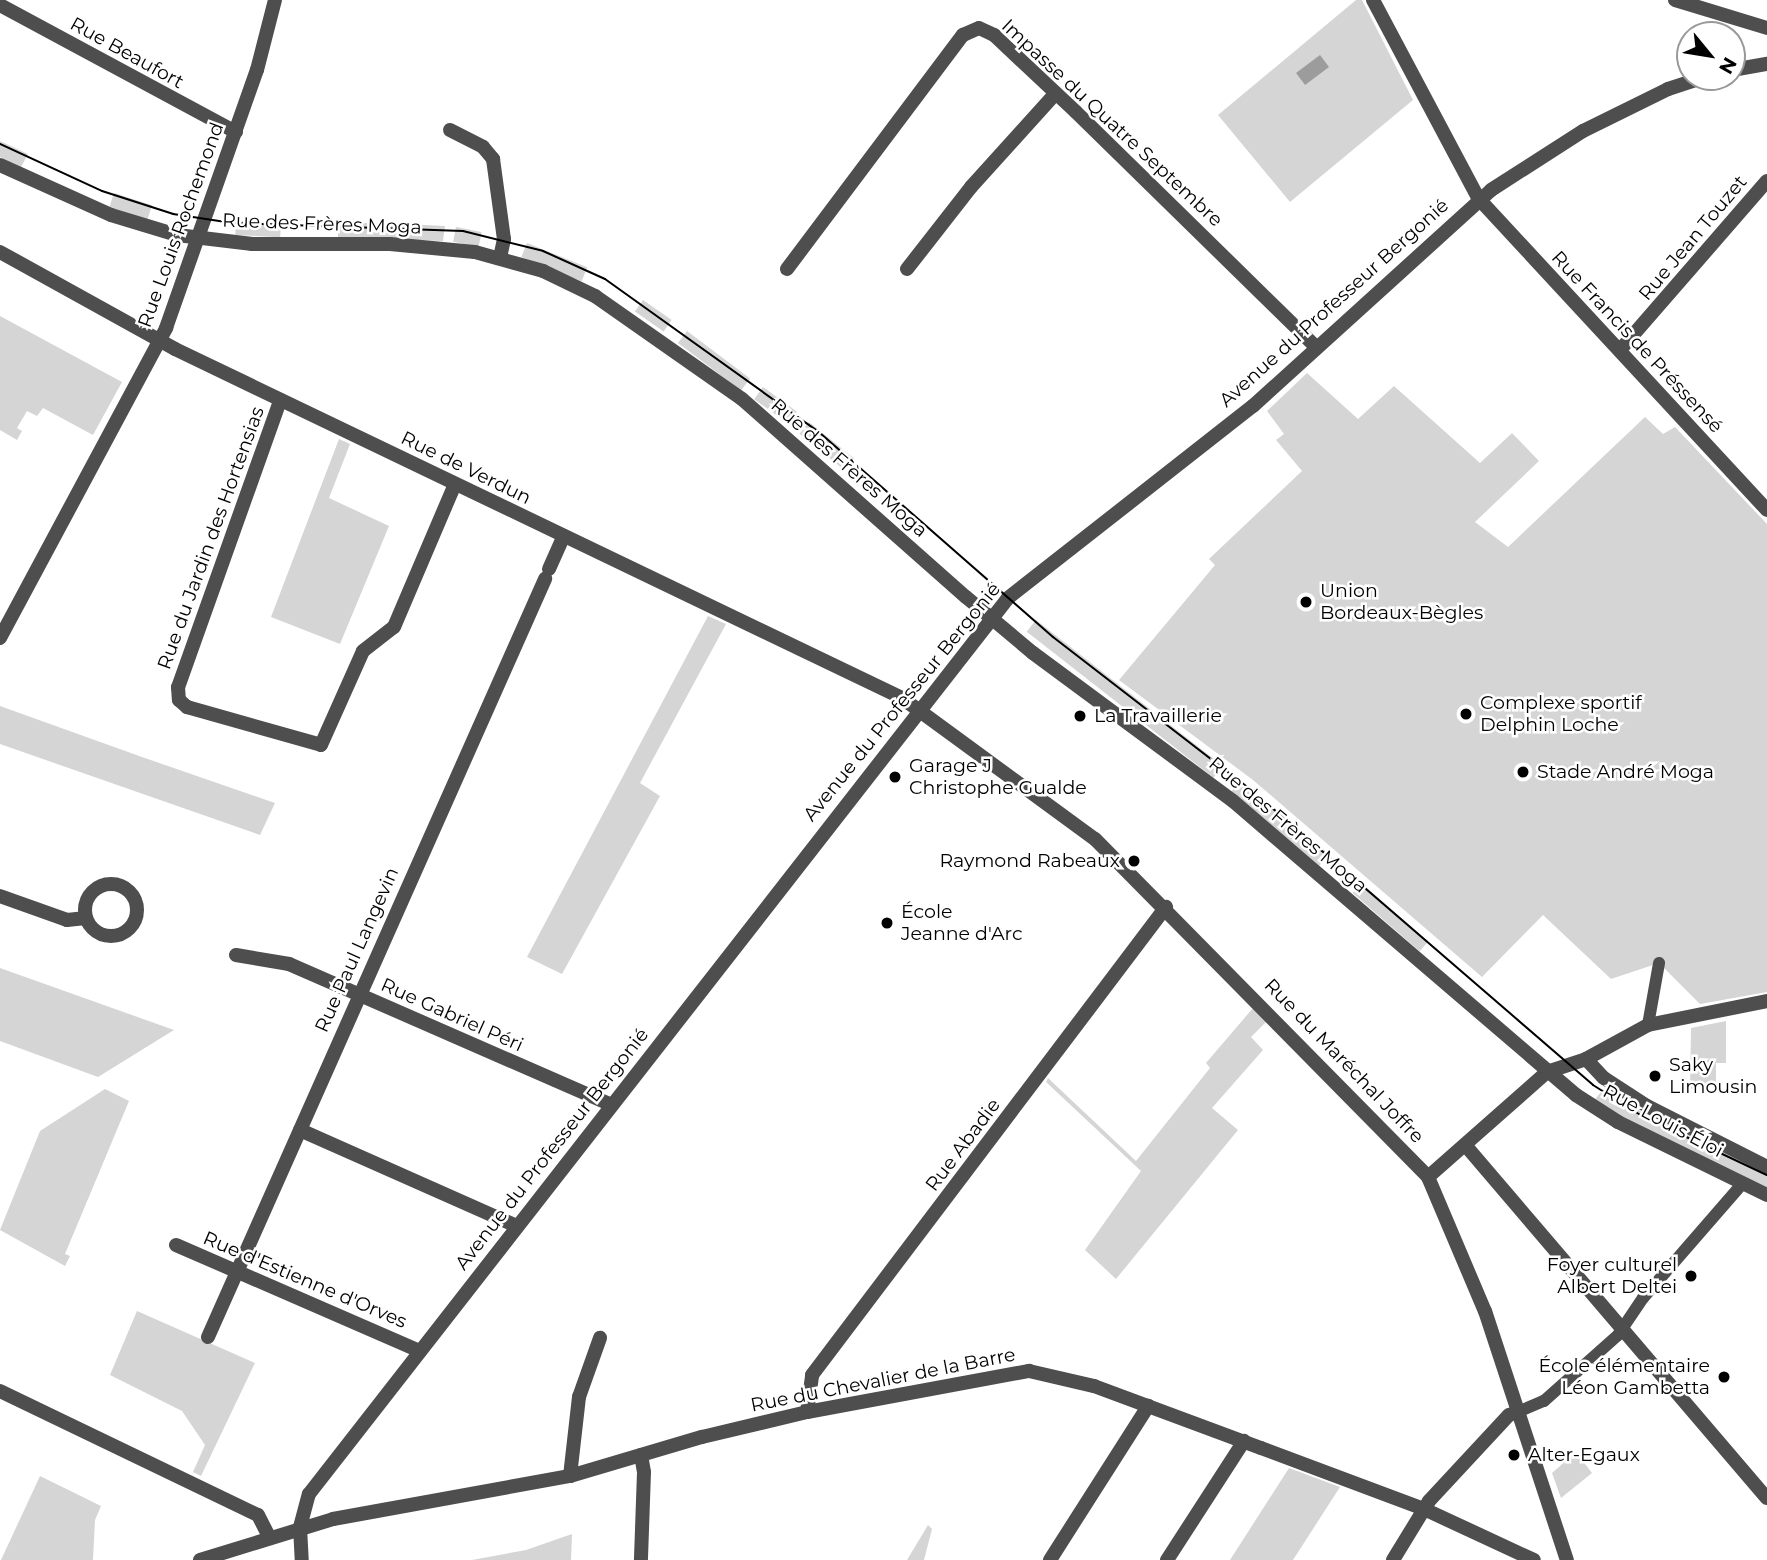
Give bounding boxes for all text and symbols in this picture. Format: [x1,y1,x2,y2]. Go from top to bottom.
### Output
street label: Rue Beaufort [66,12,188,94]
street label: Impasse du Quatre Septembre [997,14,1227,232]
north arrow [1676,21,1746,91]
text: N [1714,53,1742,78]
street label: Rue Louis Rochemond [133,119,229,331]
street label: Rue Jean Touzet [1634,171,1752,305]
street label: Avenue du Professeur Bergonié [1215,194,1453,412]
street label: Rue des Frères Moga [222,209,422,239]
street label: Rue Francis de Préssensé [1547,246,1727,438]
street label: Rue des Frères Moga [766,394,932,542]
street label: Rue du Jardin des Hortensias [153,404,269,672]
street label: Rue de Verdun [397,427,535,509]
street label: Avenue du Professeur Bergonié [799,578,1005,826]
place label: Union Bordeaux-Bègles [1320,580,1483,624]
marker: Union Bordeaux-Bègles [1298,594,1314,610]
place label: Complexe sportif Delphin Loche [1480,692,1642,736]
place label: La Travaillerie [1094,705,1222,727]
marker: Complexe sportif Delphin Loche [1458,706,1474,722]
marker: La Travaillerie [1072,708,1088,724]
street label: Rue des Frères Moga [1204,752,1372,898]
place label: Garage J Christophe Gualde [909,755,1087,799]
place label: Stade André Moga [1537,761,1714,783]
marker: Stade André Moga [1515,764,1531,780]
marker: Garage J Christophe Gualde [887,769,903,785]
place label: Raymond Rabeaux [939,850,1120,872]
marker: Raymond Rabeaux [1126,853,1142,869]
street label: Rue Paul Langevin [310,864,404,1036]
place label: École Jeanne d'Arc [901,901,1023,945]
marker: École Jeanne d'Arc [879,915,895,931]
street label: Rue Gabriel Péri [377,973,527,1057]
street label: Rue du Maréchal Joffre [1259,974,1429,1148]
street label: Avenue du Professeur Bergonié [451,1024,653,1274]
place label: Saky Limousin [1669,1054,1757,1098]
marker: Saky Limousin [1647,1068,1663,1084]
street label: Rue Louis Éloi [1599,1080,1727,1162]
street label: Rue Abadie [921,1094,1005,1196]
street label: Rue d'Estienne d'Orves [200,1227,410,1333]
place label: Foyer culturel Albert Deltei [1547,1254,1677,1298]
marker: Foyer culturel Albert Deltei [1683,1268,1699,1284]
street label: Rue du Chevalier de la Barre [749,1343,1017,1417]
place label: École élémentaire Léon Gambetta [1538,1355,1710,1399]
marker: École élémentaire Léon Gambetta [1716,1369,1732,1385]
place label: Alter-Egaux [1528,1444,1640,1466]
marker: Alter-Egaux [1506,1447,1522,1463]

